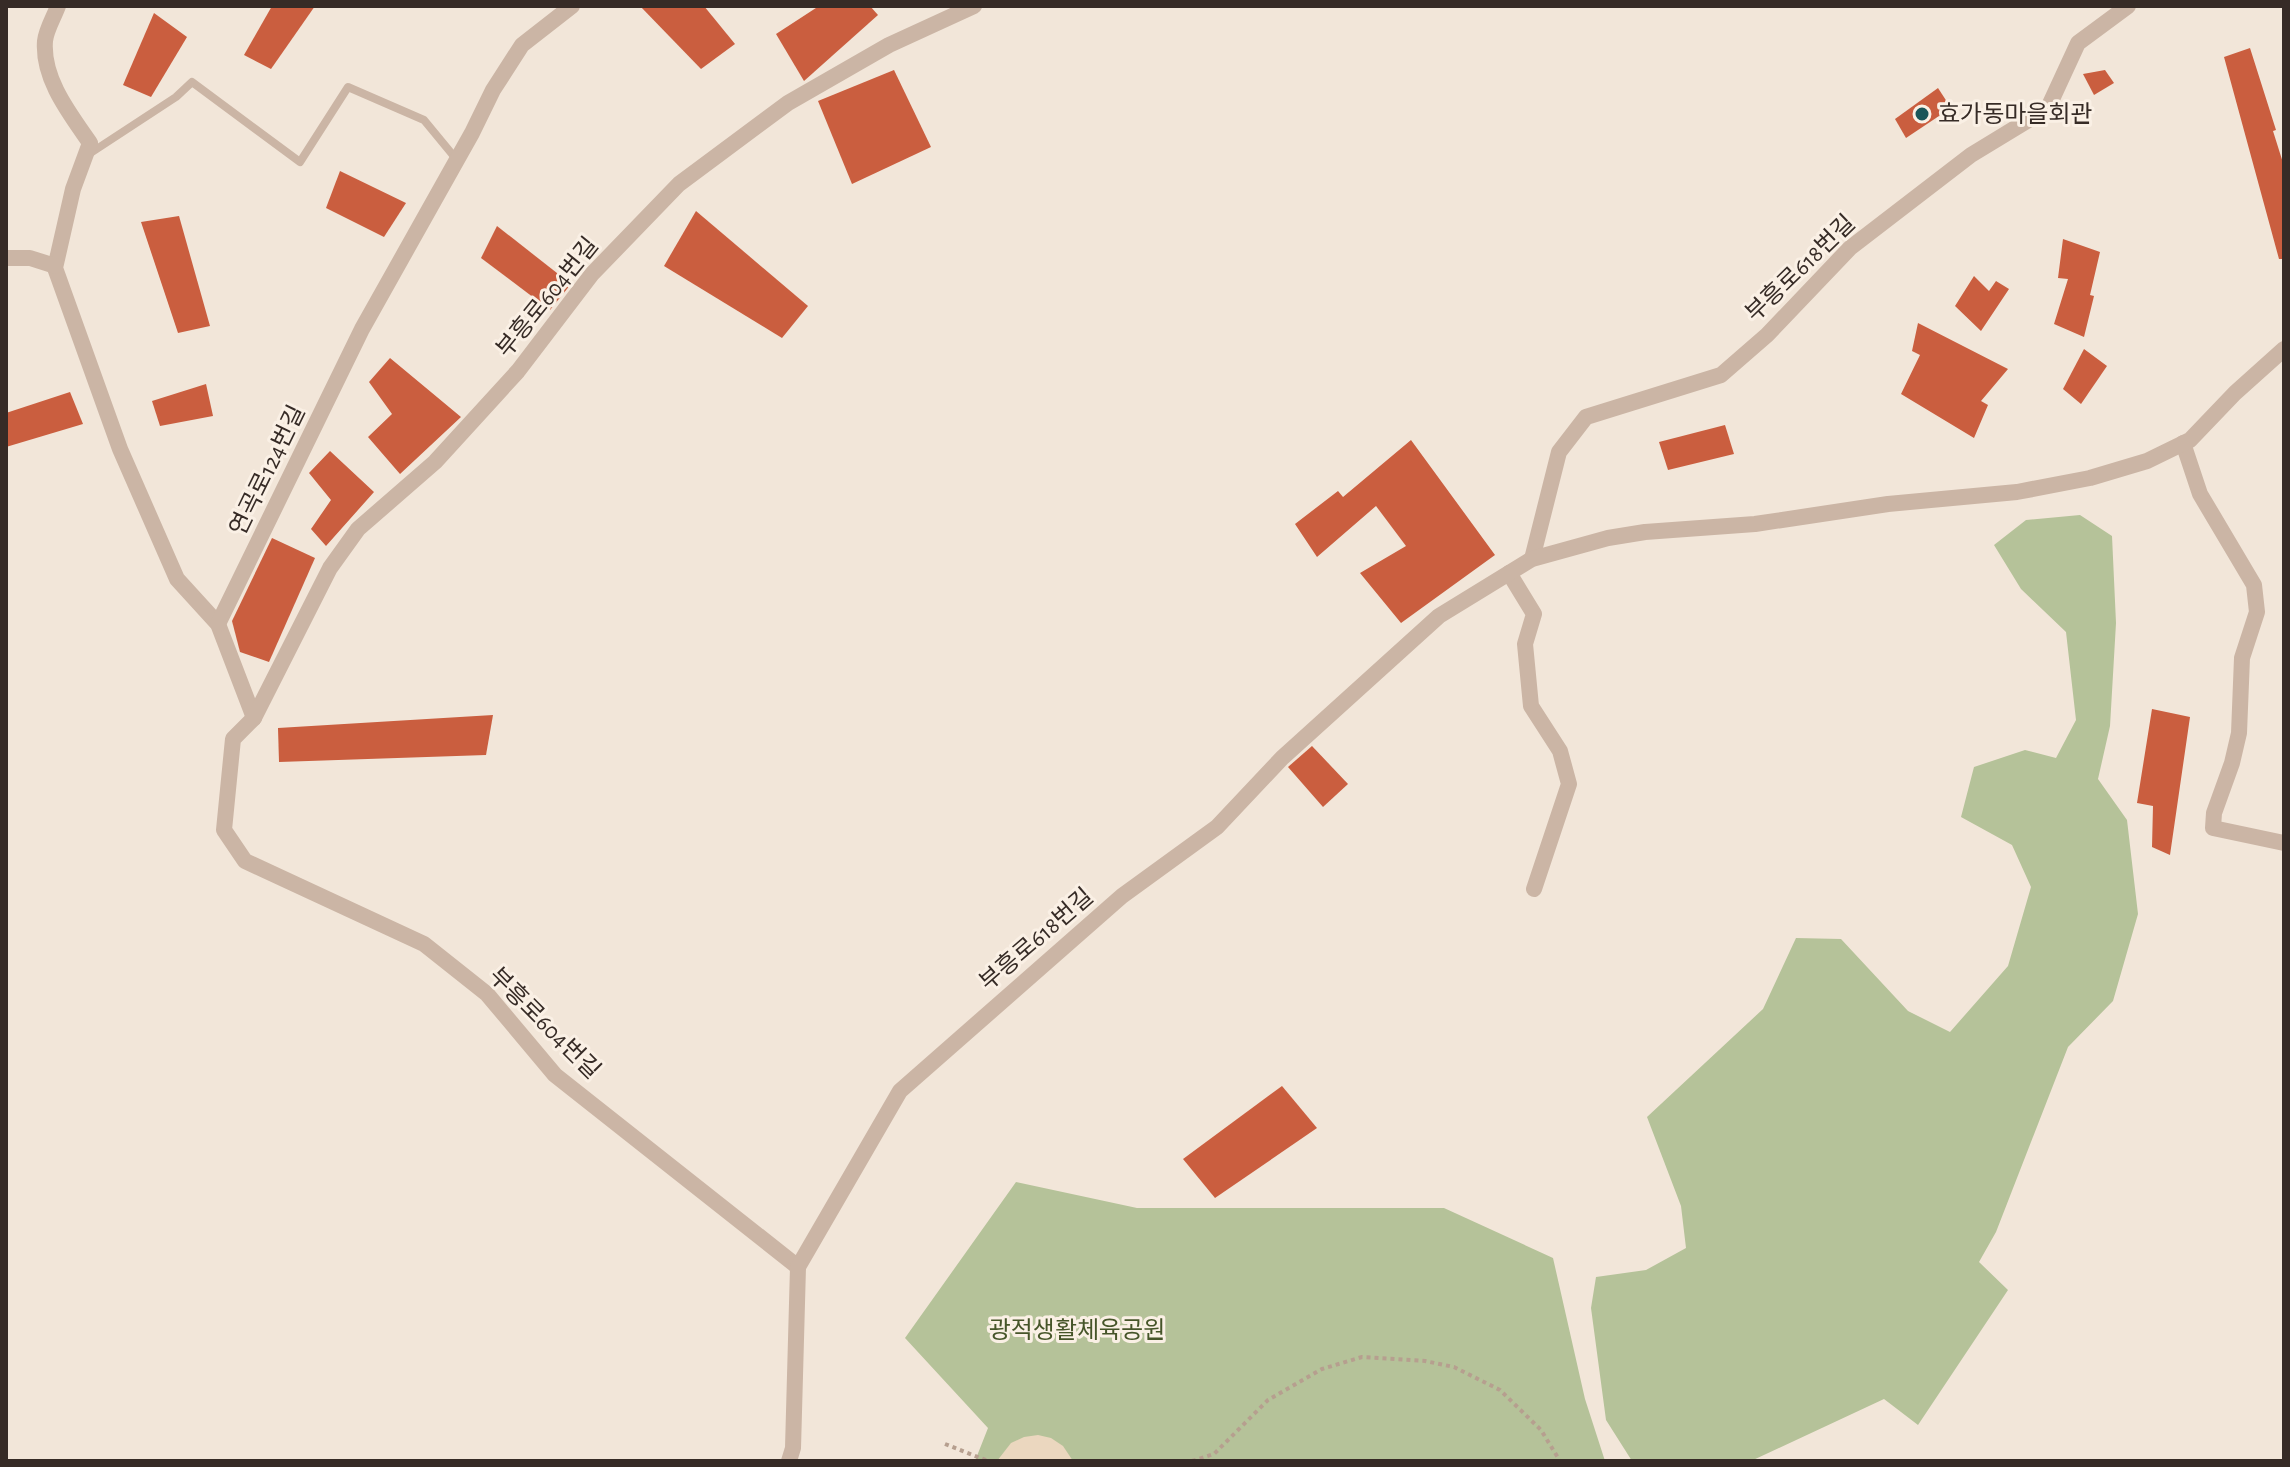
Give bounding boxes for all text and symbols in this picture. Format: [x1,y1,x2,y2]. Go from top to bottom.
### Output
place label: 효가동마을회관 [1938,102,2093,127]
marker: 효가동마을회관 [1913,105,1931,123]
street label: 부흥로618번길 [1740,210,1860,326]
street label: 부흥로604번길 [491,232,603,362]
street label: 연곡로124번길 [225,401,310,539]
street label: 부흥로618번길 [974,883,1098,995]
street label: 부흥로604번길 [484,962,606,1084]
park label: 광적생활체육공원 [989,1318,1165,1343]

